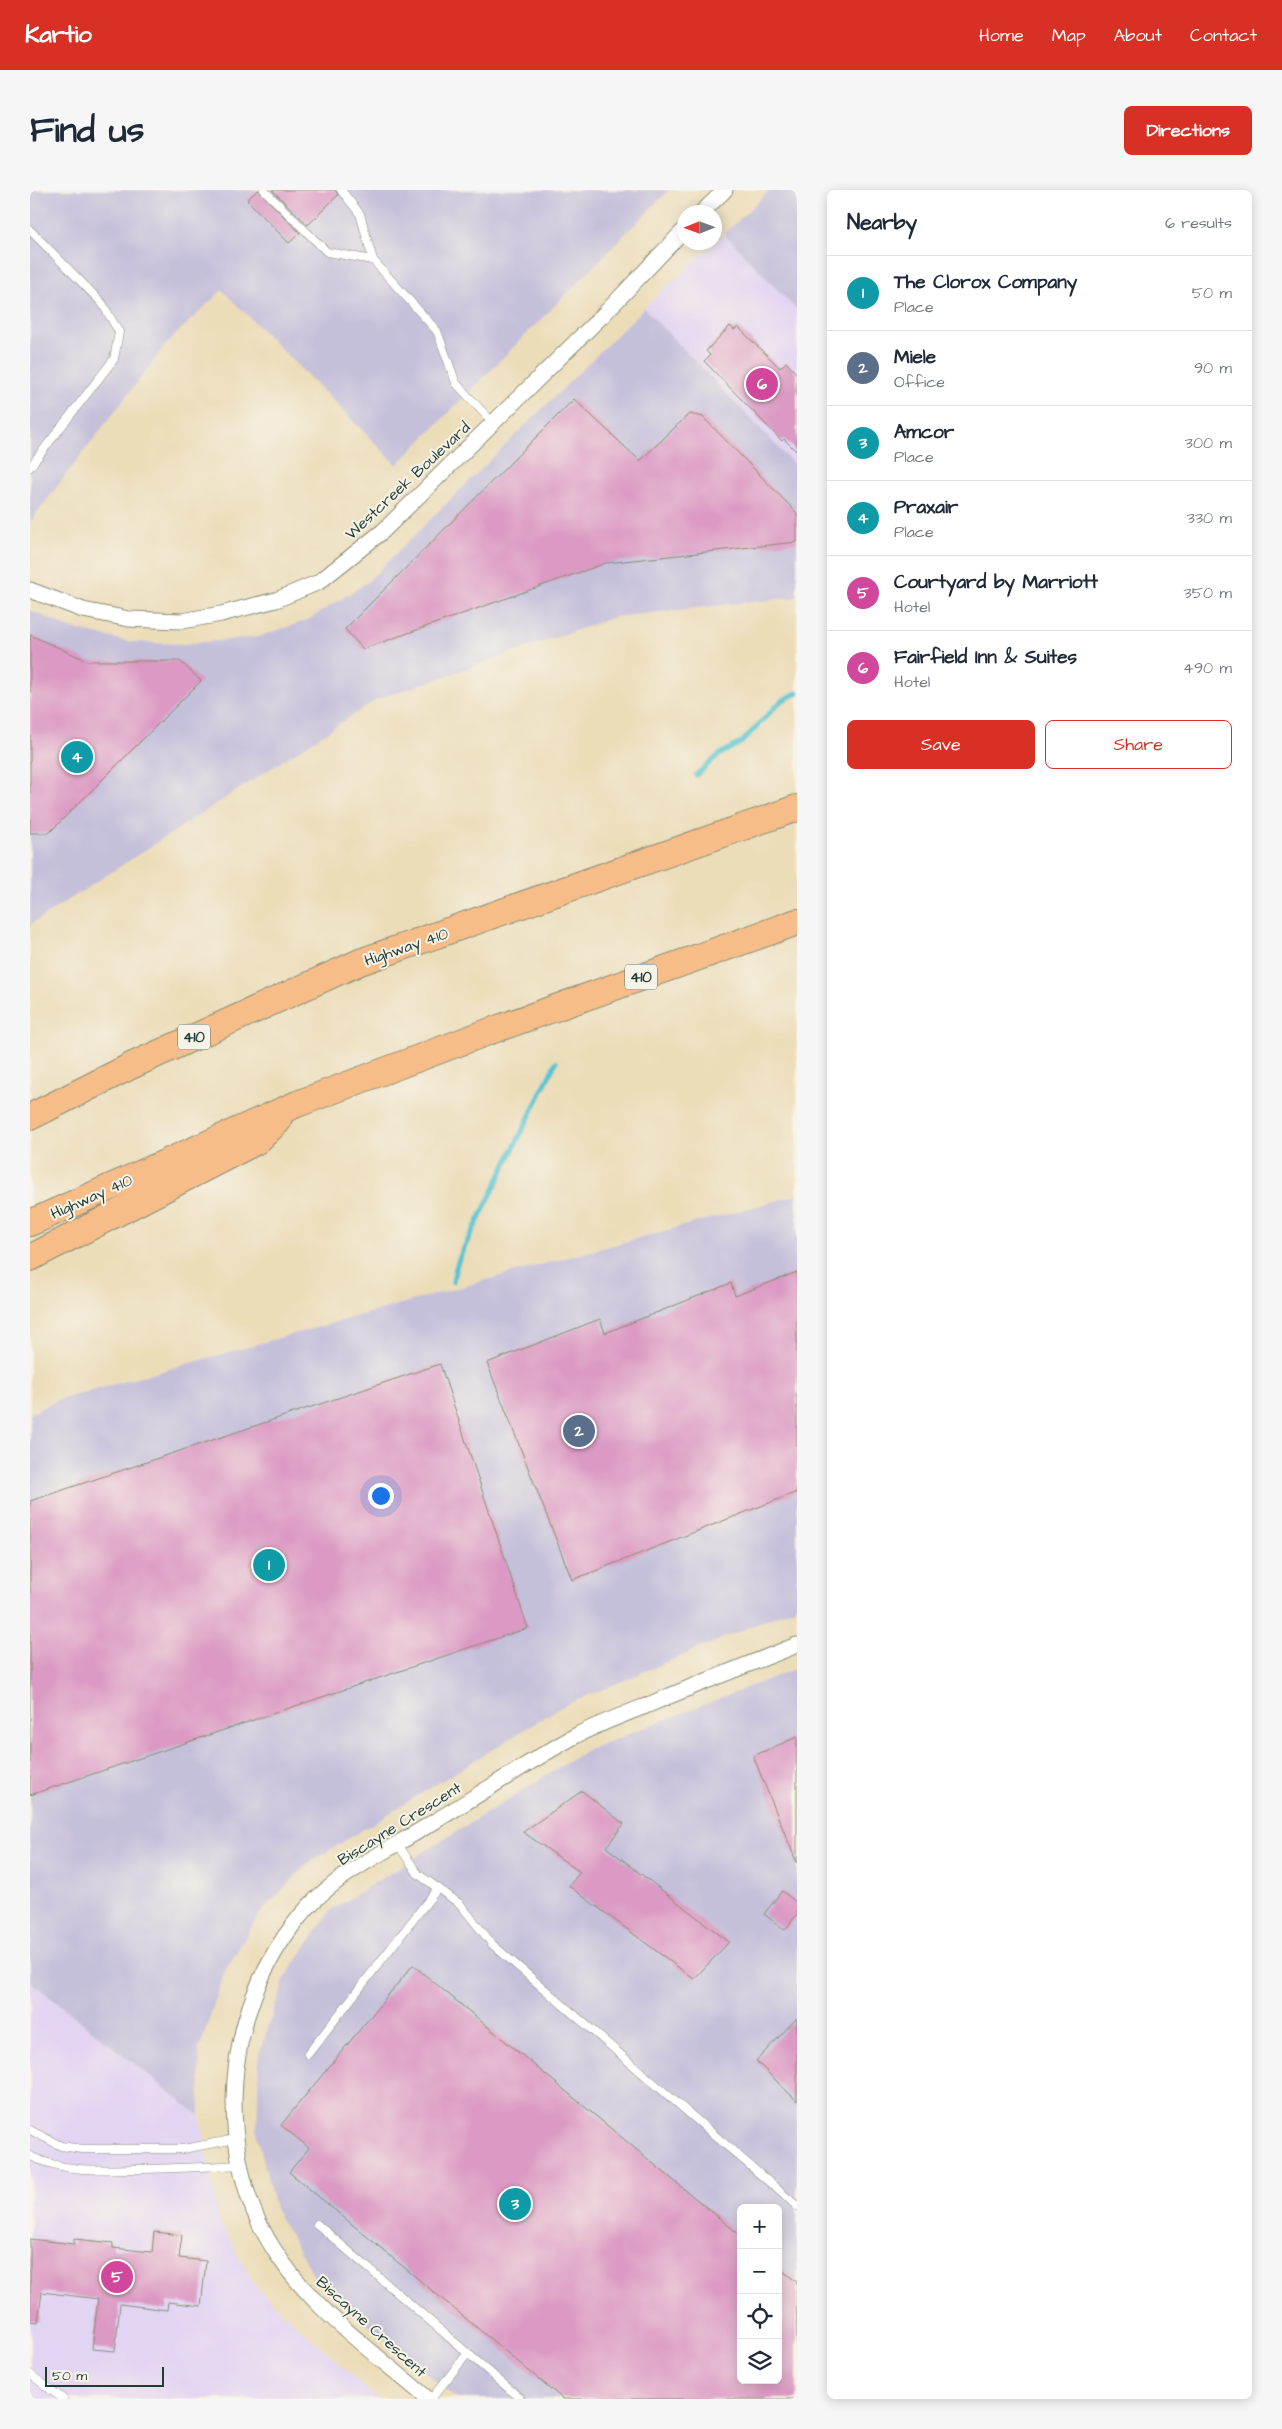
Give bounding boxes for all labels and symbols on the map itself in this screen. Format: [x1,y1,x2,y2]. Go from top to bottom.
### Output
north arrow [677,205,722,250]
pin: 6 [746,365,778,403]
street label: Westcreek Boulevard [340,417,475,545]
pin: 4 [61,738,93,776]
street label: Highway 410 [361,922,452,973]
road number: 410 [625,964,657,990]
road number: 410 [178,1024,210,1050]
street label: Highway 410 [47,1169,136,1226]
pin: 2 [563,1412,595,1450]
your location [368,1483,394,1509]
pin: 1 [253,1546,285,1584]
street label: Biscayne Crescent [333,1777,467,1872]
pin: 3 [499,2185,531,2223]
pin: 5 [101,2258,133,2296]
street label: Biscayne Crescent [311,2271,432,2384]
scale bar [45,2364,164,2387]

